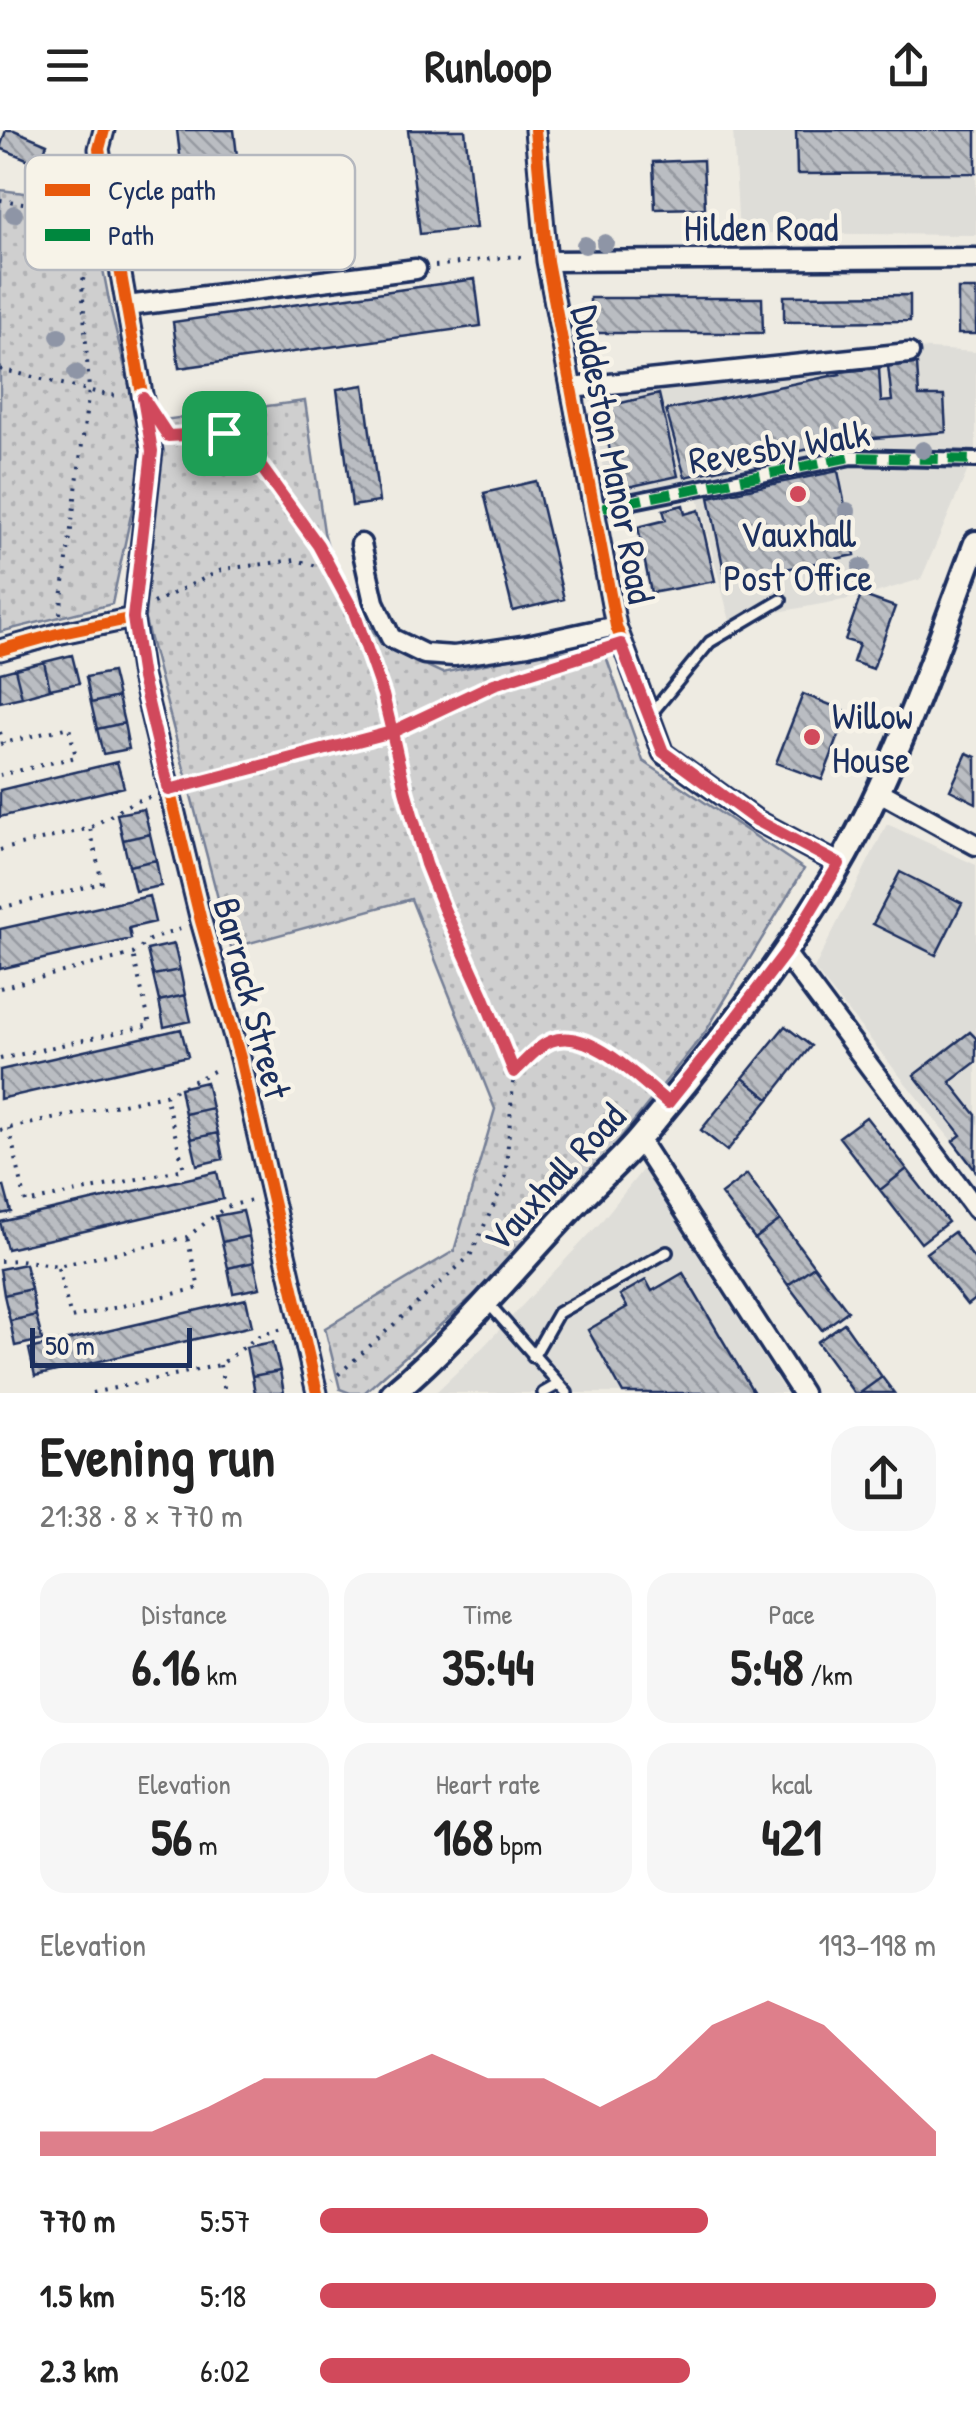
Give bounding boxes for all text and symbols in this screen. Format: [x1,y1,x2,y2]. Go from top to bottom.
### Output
text: Runloop [425,35,551,96]
icon: menu [40,38,95,93]
icon: share [881,38,936,93]
legend [25,155,355,270]
text: Cycle path [108,171,216,209]
street label: Hilden Road [684,201,838,253]
text: Path [108,216,154,254]
street label: Duddeston Manor Road [560,301,668,608]
pin [182,391,267,476]
icon: arrive [197,406,252,461]
street label: Revesby Walk [685,406,873,486]
marker: Vauxhall Post Office [787,483,809,505]
place label: Vauxhall Post Office [723,507,873,603]
place label: Willow House [832,689,913,785]
marker: Willow House [801,726,823,748]
street label: Barrack Street [201,892,305,1105]
street label: Vauxhall Road [471,1091,637,1263]
scale bar [30,1323,192,1368]
text: 50 m [45,1326,95,1364]
text: Evening run [40,1419,275,1493]
button: share [831,1426,936,1531]
text: 21:38 · 8 × 770 m [40,1494,243,1537]
text: Distance [142,1595,227,1633]
text: Time [463,1595,513,1633]
text: Pace [768,1595,815,1633]
text: 6.16 [131,1633,200,1701]
text: 35:44 [442,1633,534,1701]
text: 5:48 [731,1633,804,1701]
text: km [200,1656,237,1694]
text: /km [804,1656,853,1694]
text: Elevation [138,1765,231,1803]
text: Heart rate [436,1765,540,1803]
text: kcal [771,1765,812,1803]
text: 56 [151,1803,192,1871]
text: 168 [434,1803,493,1871]
text: 421 [762,1803,822,1871]
text: m [192,1826,218,1864]
text: bpm [493,1826,542,1864]
text: Elevation [40,1923,146,1966]
text: 193–198 m [819,1923,936,1966]
text: 770 m [40,2199,115,2242]
text: 5:57 [200,2199,250,2242]
text: 1.5 km [40,2274,114,2317]
text: 5:18 [200,2274,246,2317]
text: 2.3 km [40,2349,119,2392]
text: 6:02 [200,2349,250,2392]

